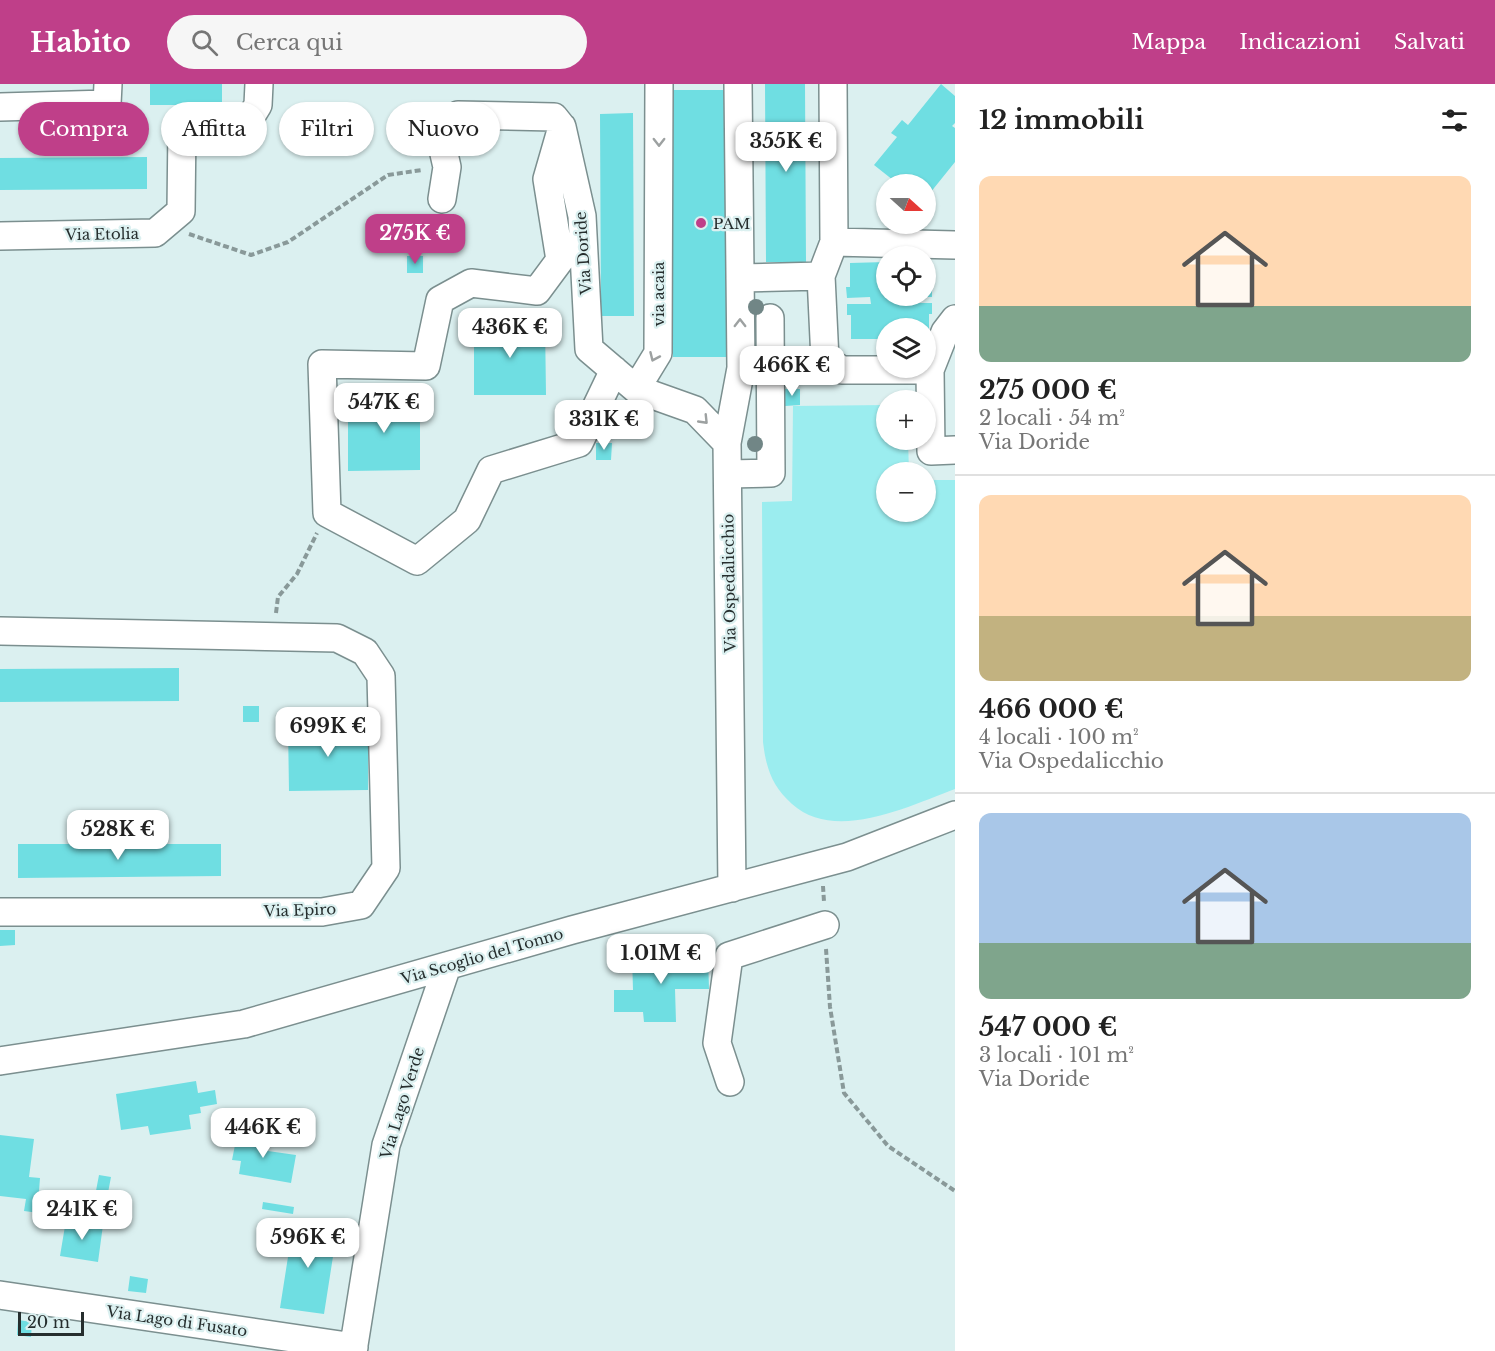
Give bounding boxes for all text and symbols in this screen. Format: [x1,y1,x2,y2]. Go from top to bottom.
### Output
search box [167,15,587,69]
text: Habito [30,25,131,60]
icon: search [188,26,221,59]
text: Cerca qui [236,29,343,56]
text: Mappa [1131,29,1206,55]
text: Indicazioni [1239,29,1361,55]
text: Salvati [1394,29,1465,55]
chip: Compra [18,102,149,156]
chip: Affitta [161,102,267,156]
chip: Filtri [279,102,374,156]
chip: Nuovo [386,102,500,156]
text: 12 immobili [979,104,1144,136]
icon: filters [1438,104,1471,137]
pin: 355K € [737,122,835,173]
text: 355K € [749,129,823,153]
one-way arrow [653,138,665,147]
north arrow [876,174,936,234]
map controls [876,174,936,522]
street label: Via Doride [571,211,595,296]
pin: 275K € [366,214,464,265]
place label: PAM [713,214,750,233]
icon: home [1171,215,1279,323]
marker: PAM [694,216,708,230]
text: 275K € [379,221,451,245]
street label: Via Etolia [64,224,140,244]
button: locate [876,246,936,306]
street label: via acaia [649,261,668,326]
pin: 436K € [461,308,559,359]
text: 436K € [472,315,548,339]
button: layers [876,318,936,378]
one-way arrow [734,319,746,328]
pin: 466K € [743,346,841,397]
one-way arrow [649,351,661,362]
text: 466K € [754,353,830,377]
text: 275 000 € [979,374,1117,406]
pin: 547K € [335,383,433,434]
text: 547K € [348,390,420,414]
button: + [876,390,936,450]
pin: 331K € [555,400,653,451]
text: 2 locali · 54 m² [979,406,1125,430]
text: 331K € [569,407,639,431]
one-way arrow [697,413,708,423]
text: Via Doride [979,430,1090,454]
button: − [876,462,936,522]
street label: Via Ospedalicchio [718,513,740,653]
icon: home [1171,534,1279,642]
text: 466 000 € [979,693,1124,725]
pin: 699K € [279,707,377,758]
text: 699K € [290,714,366,738]
text: 4 locali · 100 m² [979,725,1139,749]
text: Via Ospedalicchio [979,749,1164,773]
pin: 528K € [69,810,167,861]
text: 528K € [81,817,155,841]
icon: home [1171,852,1279,960]
street label: Via Epiro [263,899,337,921]
street label: Via Scoglio del Tonno [398,924,565,989]
pin: 1.01M € [606,934,716,985]
text: 1.01M € [621,941,701,965]
text: 547 000 € [979,1011,1118,1043]
text: 3 locali · 101 m² [979,1043,1134,1067]
street label: Via Lago Verde [376,1045,428,1162]
text: Via Doride [979,1067,1090,1091]
pin: 446K € [214,1108,312,1159]
text: 446K € [225,1115,301,1139]
pin: 241K € [33,1190,131,1241]
text: 241K € [46,1197,118,1221]
pin: 596K € [259,1218,357,1269]
text: 596K € [270,1225,346,1249]
street label: Via Lago di Fusato [105,1302,249,1340]
scale bar [18,1309,84,1336]
text: 20 m [27,1312,70,1332]

